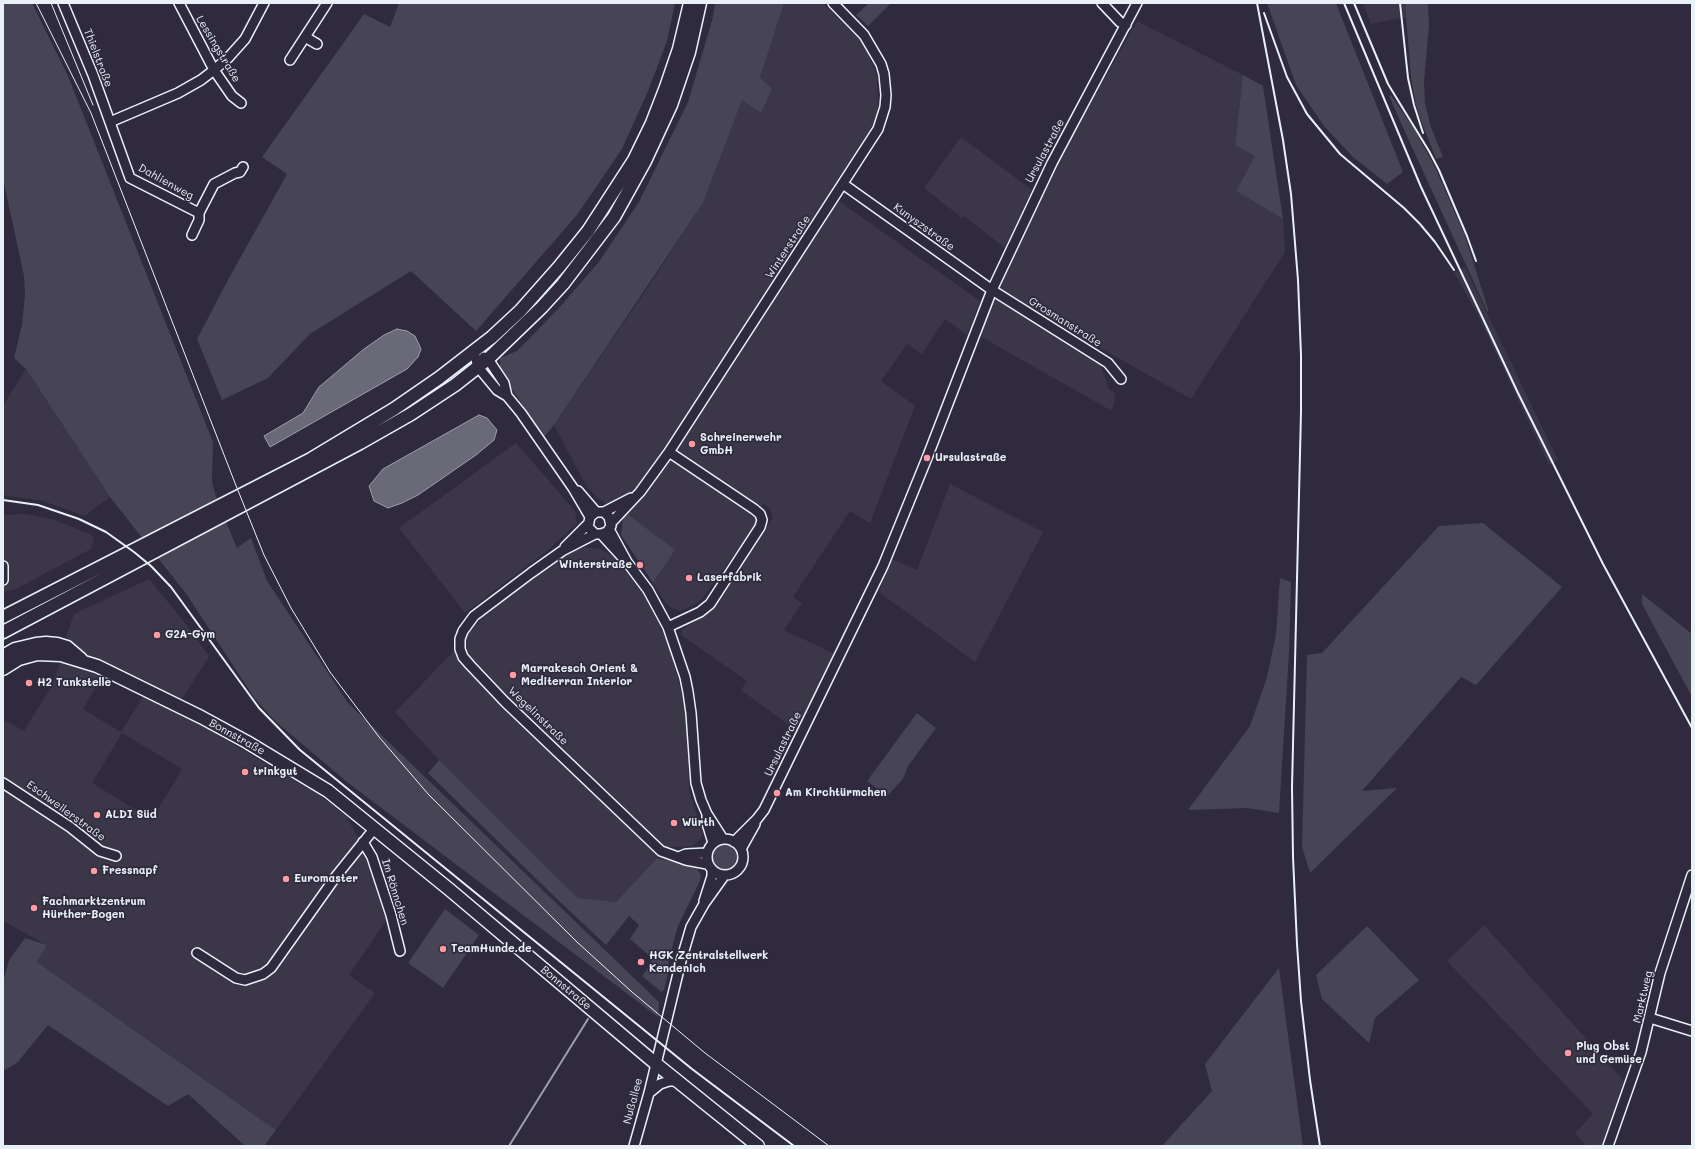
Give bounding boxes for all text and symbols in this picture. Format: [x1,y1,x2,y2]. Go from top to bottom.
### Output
street label: Lessingstraße [193,13,243,85]
street label: Thielstraße [81,27,115,89]
street label: Ursulastraße [1023,117,1067,185]
street label: Dahlienweg [136,161,196,203]
street label: Kunyszstraße [891,200,957,254]
street label: Winterstraße [763,213,813,281]
street label: Grosmanstraße [1026,294,1104,350]
place label: Schreinerwehr GmbH [700,431,782,457]
marker: Schreinerwehr GmbH [687,439,697,449]
place label: Ursulastraße [935,451,1006,465]
marker: Ursulastraße [922,453,932,463]
place label: Winterstraße [559,558,632,572]
marker: Winterstraße [635,560,645,570]
place label: Laserfabrik [697,571,762,585]
marker: Laserfabrik [684,573,694,583]
place label: G2A-Gym [165,628,215,642]
marker: G2A-Gym [152,630,162,640]
place label: Marrakesch Orient & Mediterran Interior [521,662,638,688]
marker: Marrakesch Orient & Mediterran Interior [508,670,518,680]
place label: H2 Tankstelle [37,676,111,690]
marker: H2 Tankstelle [24,678,34,688]
street label: Wegelinstraße [505,684,571,748]
street label: Ursulastraße [762,710,804,778]
street label: Bonnstraße [207,716,267,758]
place label: trinkgut [253,765,297,779]
marker: trinkgut [240,767,250,777]
street label: Eschweilerstraße [24,778,108,844]
place label: Am Kirchtürmchen [785,786,887,800]
marker: Am Kirchtürmchen [772,788,782,798]
place label: ALDI Süd [105,808,157,822]
marker: ALDI Süd [92,810,102,820]
place label: Würth [682,816,715,830]
marker: Würth [669,818,679,828]
street label: Im Rönnchen [379,857,411,927]
place label: Fressnapf [102,864,157,878]
marker: Fressnapf [89,866,99,876]
place label: Euromaster [294,872,358,886]
marker: Euromaster [281,874,291,884]
place label: Fachmarktzentrum Hürther-Bogen [42,895,146,921]
marker: Fachmarktzentrum Hürther-Bogen [29,903,39,913]
place label: TeamHunde.de [451,942,531,956]
marker: TeamHunde.de [438,944,448,954]
place label: HGK Zentralstellwerk Kendenich [649,949,768,975]
marker: HGK Zentralstellwerk Kendenich [636,957,646,967]
street label: Bonnstraße [538,963,594,1013]
street label: Marktweg [1631,969,1655,1025]
place label: Plug Obst und Gemüse [1576,1040,1642,1066]
marker: Plug Obst und Gemüse [1563,1048,1573,1058]
street label: Nußallee [621,1077,645,1125]

